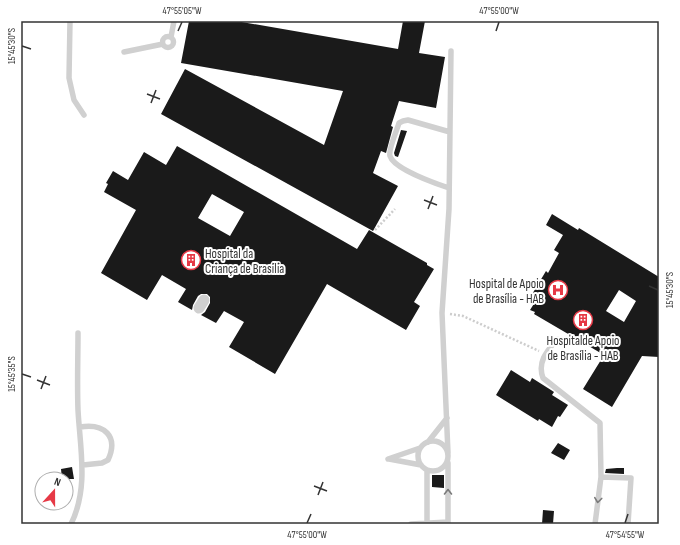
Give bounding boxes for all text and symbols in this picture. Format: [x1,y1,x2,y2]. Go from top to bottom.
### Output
text: 47°55'05"W [163,5,202,17]
text: 47°55'00"W [479,5,519,17]
text: 15°45'30"S [6,28,18,64]
place label: Hospital da Criança de Brasília [205,246,284,277]
building icon: Hospital da Criança de Brasília [180,249,202,271]
text: 15°45'30"S [664,272,676,308]
place label: Hospital de Apoio de Brasília - HAB [469,276,544,307]
hospital icon: Hospital de Apoio de Brasília - HAB [547,279,569,301]
building icon: Hospitalde Apoio de Brasília - HAB [572,309,594,331]
place label: Hospitalde Apoio de Brasília - HAB [547,333,619,364]
text: 15°45'35"S [6,356,18,392]
north arrow [34,471,74,511]
text: N [52,475,63,489]
one-way arrow [444,489,452,495]
one-way arrow [594,497,603,503]
text: 47°55'00"W [287,529,327,541]
text: 47°54'55"W [606,529,645,541]

